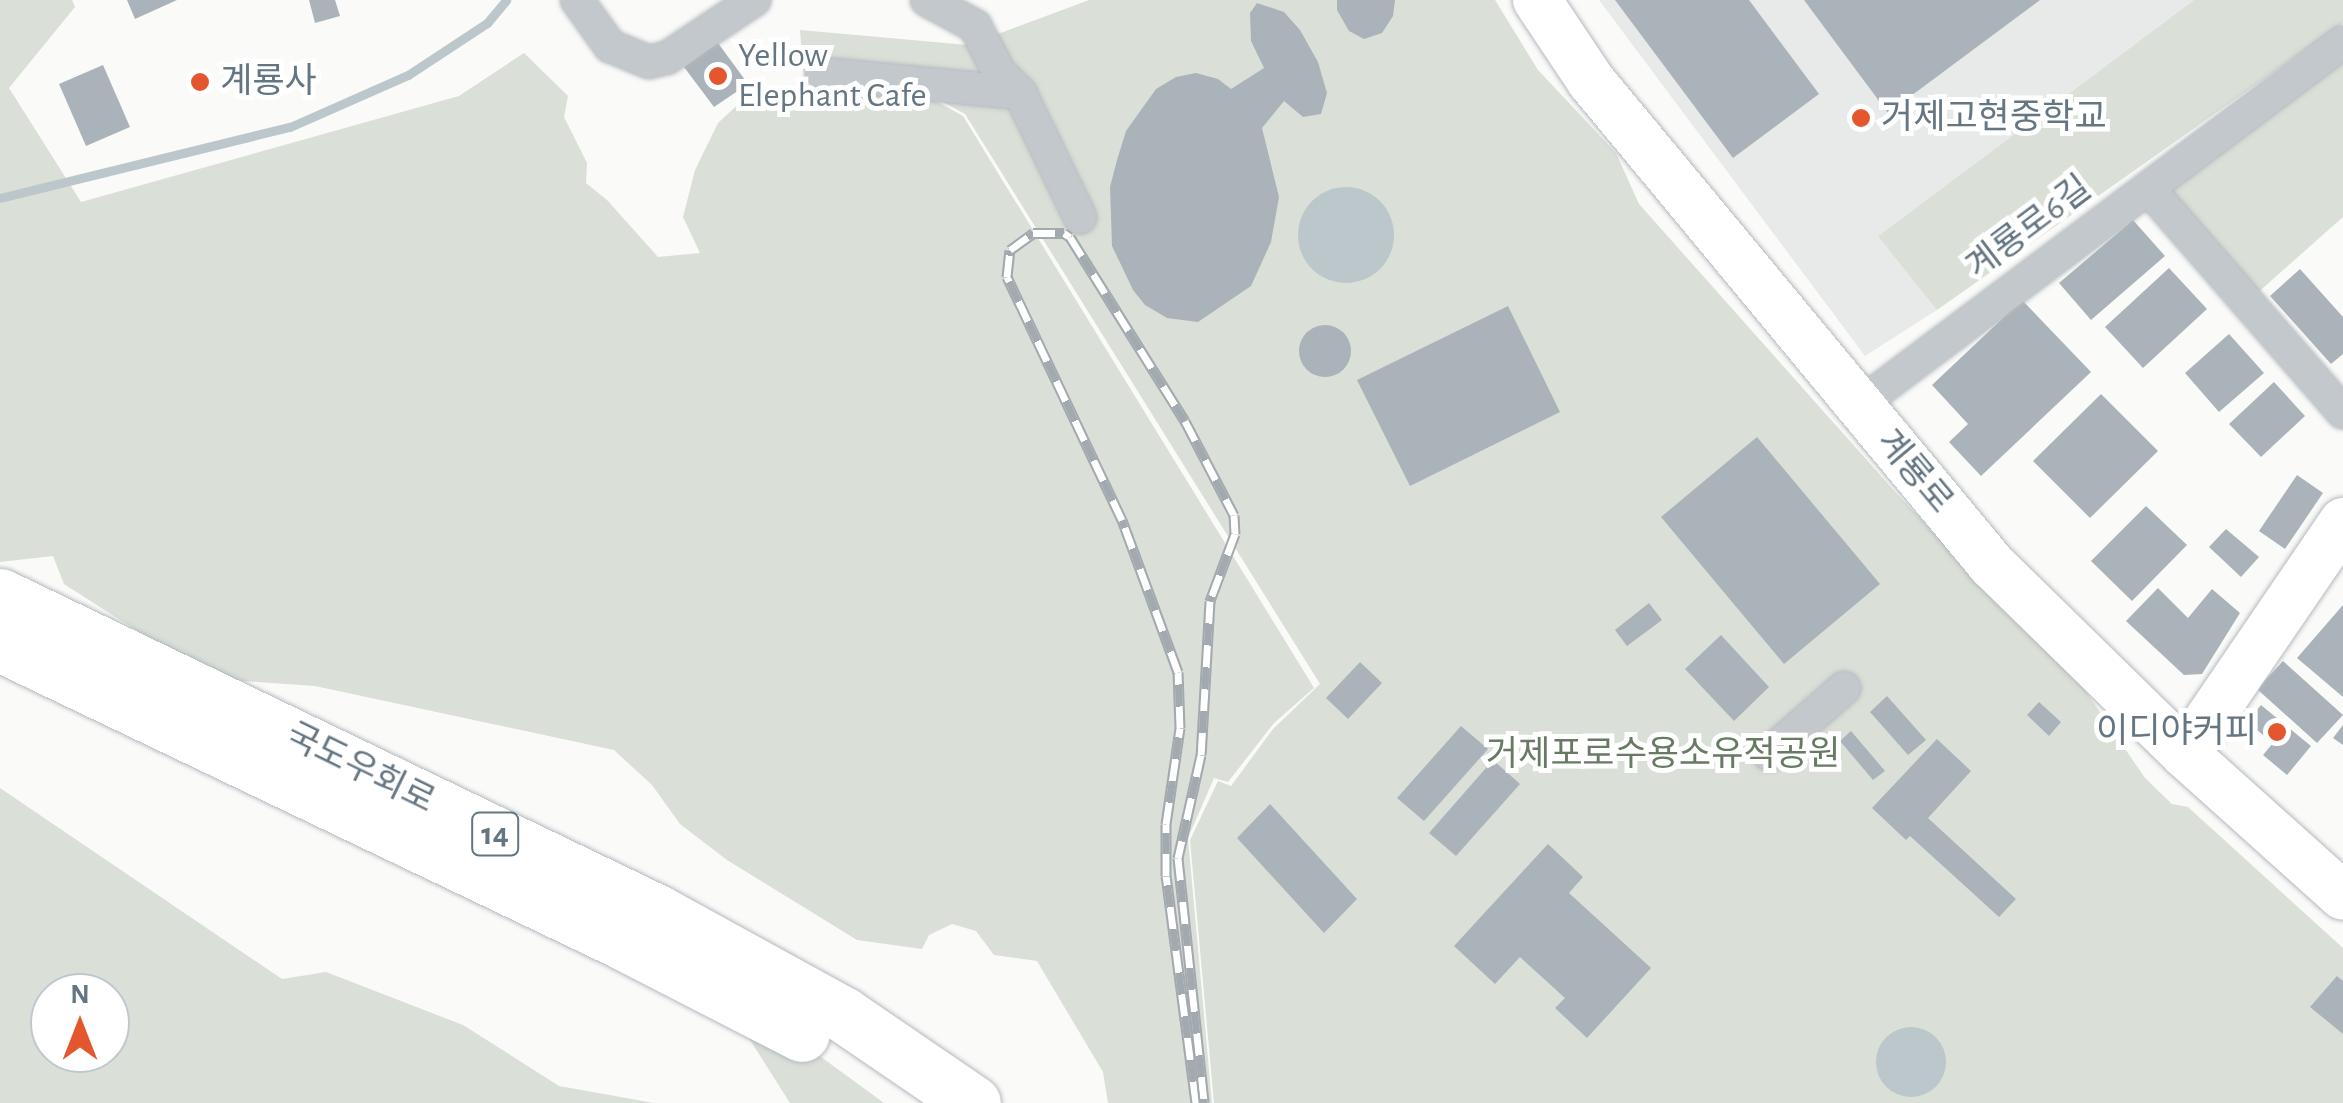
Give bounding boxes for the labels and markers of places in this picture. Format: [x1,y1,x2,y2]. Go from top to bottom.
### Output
place label: Yellow Elephant Cafe [738,35,927,117]
place label: 계룡사 [220,61,317,103]
marker: Yellow Elephant Cafe [707,65,729,87]
marker: 계룡사 [189,71,211,93]
place label: 거제고현중학교 [1881,97,2106,139]
marker: 거제고현중학교 [1850,107,1872,129]
place label: 이디야커피 [2096,711,2257,753]
marker: 이디야커피 [2266,721,2288,743]

